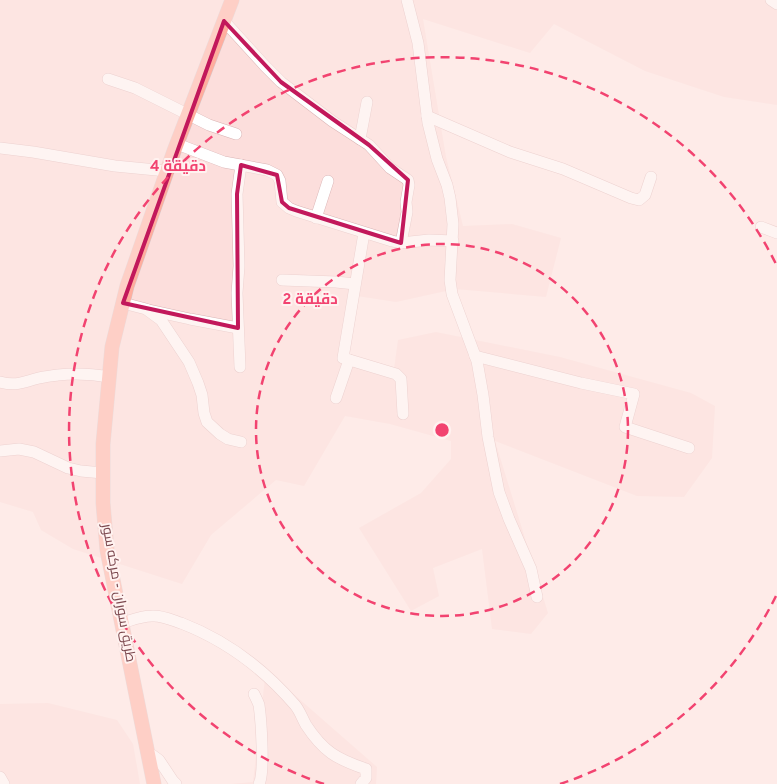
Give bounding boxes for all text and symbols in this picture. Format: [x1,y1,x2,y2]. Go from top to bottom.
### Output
text: 4 دقيقة [150,158,206,177]
text: 2 دقيقة [282,291,338,310]
centre of rings [433,421,451,439]
street label: طريق سوران - مركه سور [97,521,139,664]

